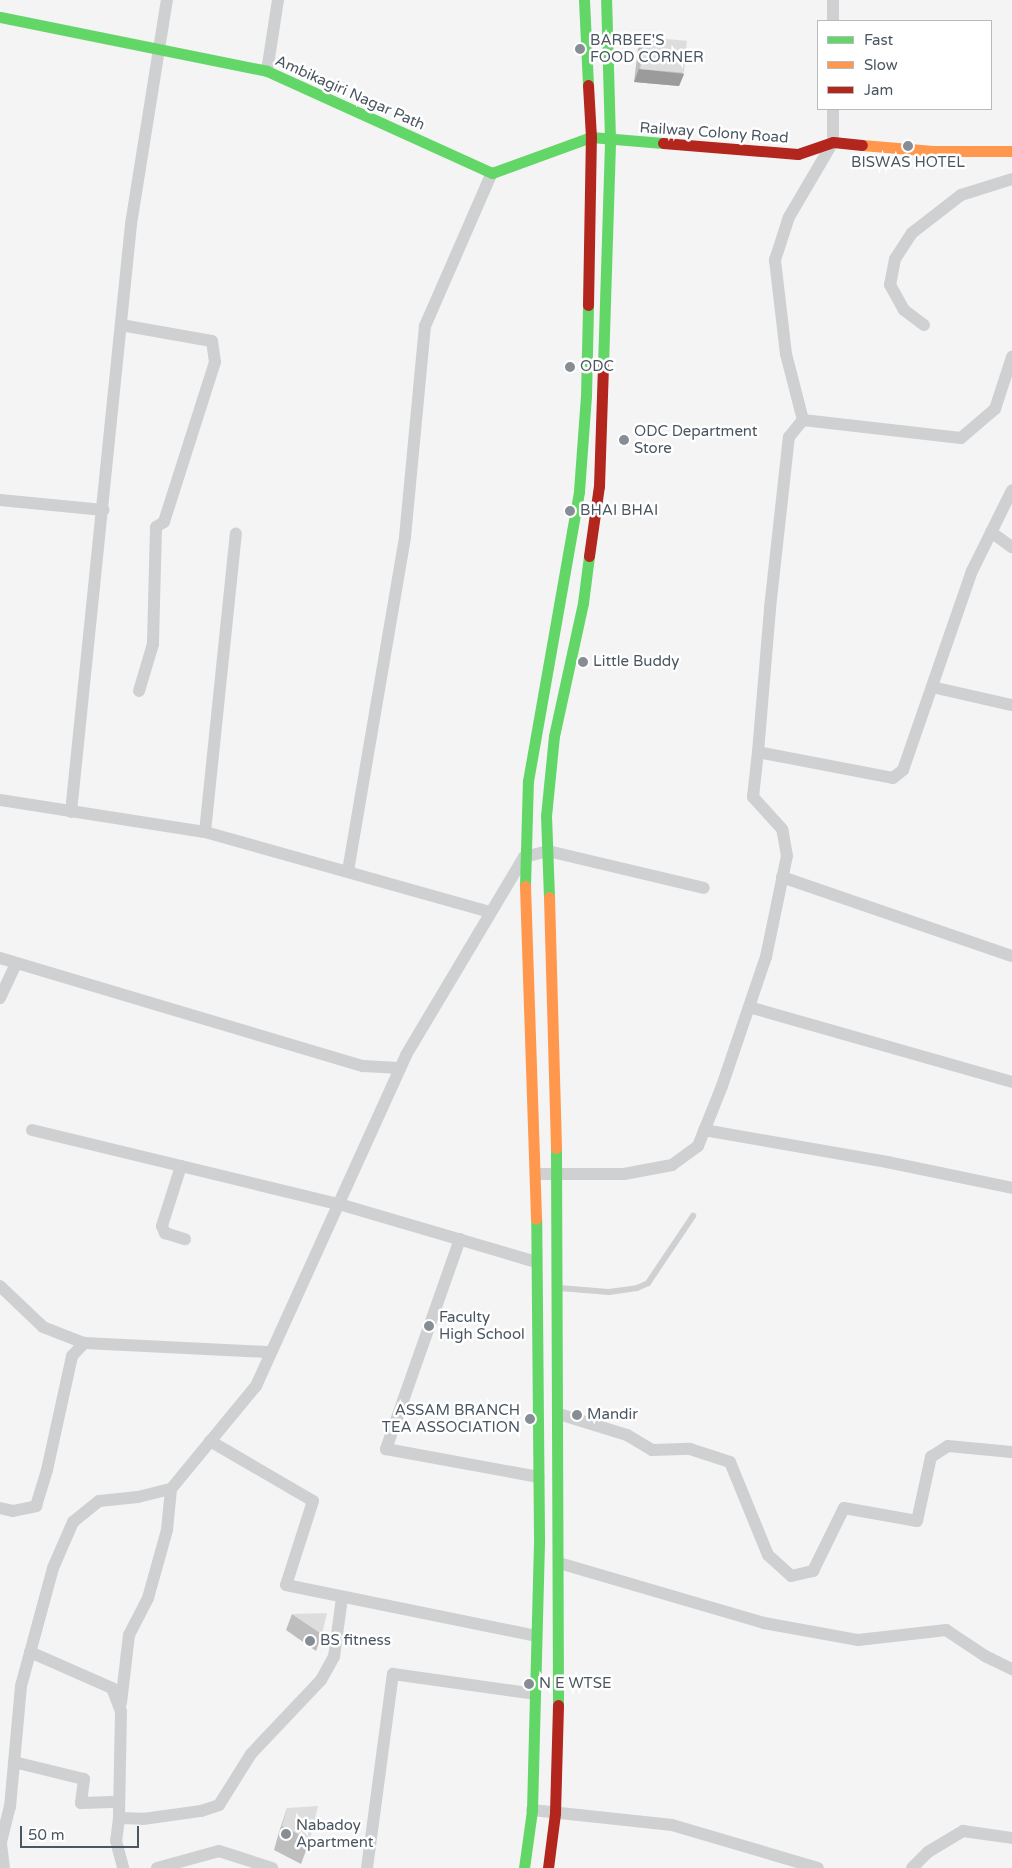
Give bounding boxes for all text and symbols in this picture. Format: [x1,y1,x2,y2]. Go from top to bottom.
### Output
legend [817,20,992,110]
place label: BARBEE'S FOOD CORNER [590,31,704,66]
text: Fast [864,31,893,49]
marker: BARBEE'S FOOD CORNER [574,43,586,55]
street label: Ambikagiri Nagar Path [272,52,428,134]
text: Slow [864,56,898,74]
text: Jam [864,81,893,99]
street label: Railway Colony Road [639,119,789,147]
marker: BISWAS HOTEL [902,140,914,152]
place label: BISWAS HOTEL [851,154,965,172]
place label: ODC [580,358,614,376]
marker: ODC [564,361,576,373]
place label: ODC Department Store [634,422,758,457]
marker: ODC Department Store [618,434,630,446]
place label: BHAI BHAI [580,502,658,520]
marker: BHAI BHAI [564,505,576,517]
place label: Little Buddy [593,653,679,671]
marker: Little Buddy [577,656,589,668]
place label: Faculty High School [439,1308,525,1343]
marker: Faculty High School [423,1320,435,1332]
place label: ASSAM BRANCH TEA ASSOCIATION [382,1401,520,1436]
place label: Mandir [587,1406,638,1424]
marker: Mandir [571,1409,583,1421]
marker: ASSAM BRANCH TEA ASSOCIATION [524,1413,536,1425]
place label: BS fitness [320,1632,391,1650]
marker: BS fitness [304,1635,316,1647]
place label: N E WTSE [539,1675,612,1693]
marker: N E WTSE [523,1678,535,1690]
scale bar [22,1816,141,1848]
place label: Nabadoy Apartment [296,1816,373,1851]
text: 50 m [28,1826,65,1844]
marker: Nabadoy Apartment [280,1828,292,1840]

